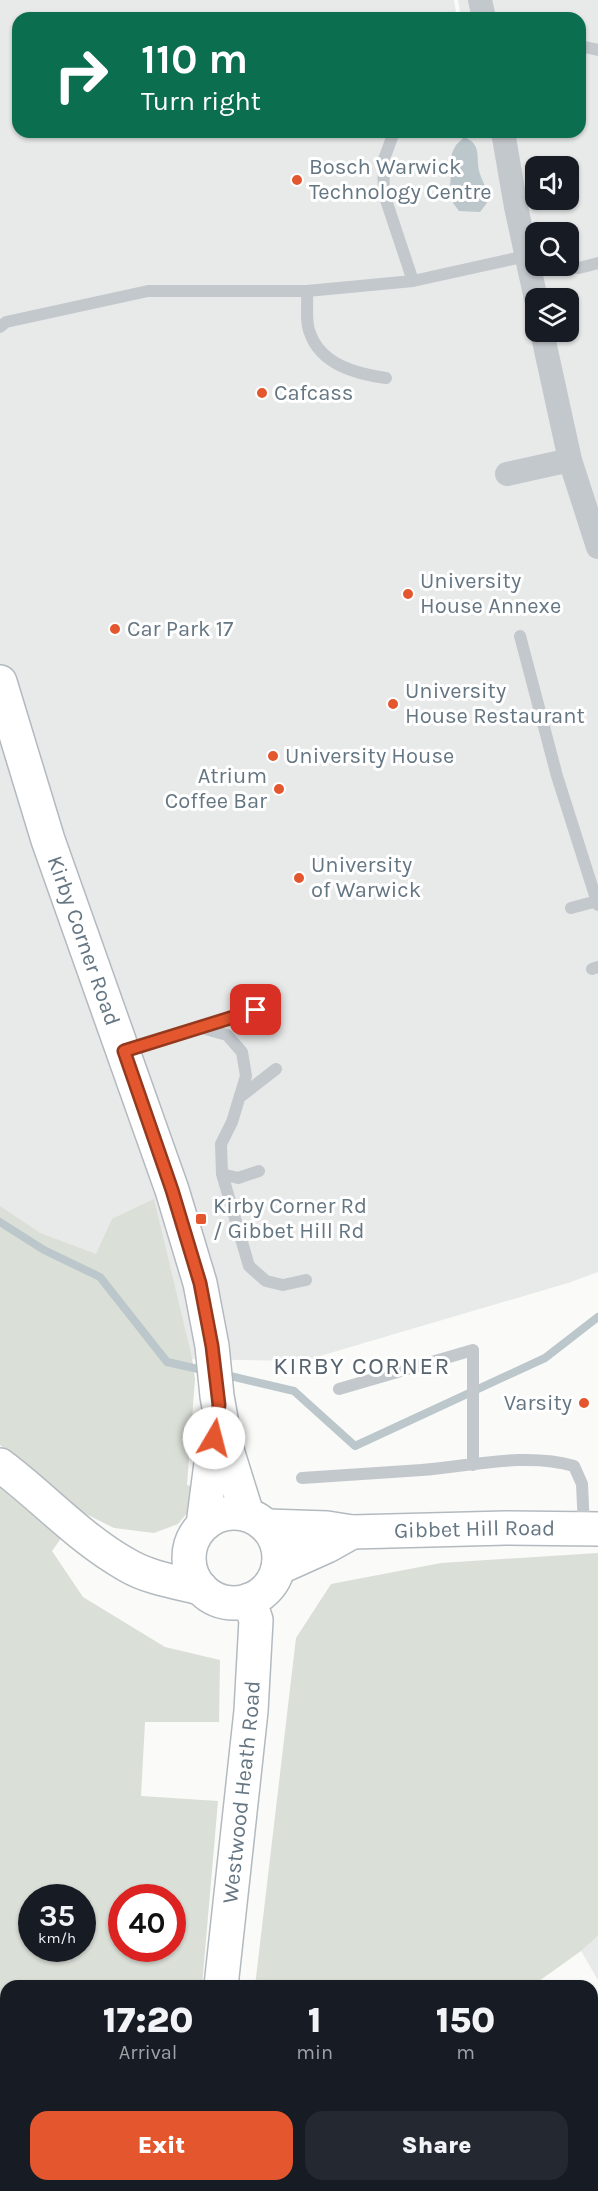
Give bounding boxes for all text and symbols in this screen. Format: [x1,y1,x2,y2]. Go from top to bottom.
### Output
text: 110 m [141,34,248,84]
icon: right [42,36,120,114]
text: Turn right [141,85,261,117]
place label: Bosch Warwick Technology Centre [309,154,492,205]
map controls [525,156,579,342]
button: sound [525,156,579,210]
marker: Bosch Warwick Technology Centre [290,173,304,187]
button: search [525,222,579,276]
button: layers [525,288,579,342]
place label: Cafcass [274,380,353,406]
marker: Cafcass [255,386,269,400]
place label: University House Annexe [420,568,561,619]
marker: University House Annexe [401,587,415,601]
place label: Car Park 17 [127,616,233,642]
marker: Car Park 17 [108,622,122,636]
place label: University House Restaurant [405,678,585,729]
marker: University House Restaurant [386,697,400,711]
place label: University House [285,743,454,769]
marker: University House [266,749,280,763]
place label: Atrium Coffee Bar [165,763,267,814]
marker: Atrium Coffee Bar [272,782,286,796]
street label: Kirby Corner Road [42,852,126,1029]
place label: University of Warwick [311,852,421,903]
marker: University of Warwick [292,871,306,885]
pin [230,984,281,1035]
icon: arrive [239,993,272,1026]
place label: Kirby Corner Rd / Gibbet Hill Rd [213,1193,367,1244]
marker: Kirby Corner Rd / Gibbet Hill Rd [194,1212,208,1226]
district label: KIRBY CORNER [273,1352,451,1380]
place label: Varsity [504,1390,572,1416]
marker: Varsity [577,1396,591,1410]
position arrow [182,1406,246,1470]
street label: Gibbet Hill Road [394,1515,555,1544]
street label: Westwood Heath Road [217,1680,266,1905]
speed limit sign: 40 [108,1884,186,1962]
text: 35 [39,1898,75,1934]
text: km/h [38,1929,76,1947]
text: 17:20 [103,1999,194,2041]
text: 1 [308,1999,322,2041]
text: 150 [436,1999,495,2041]
text: Arrival [119,2041,177,2064]
text: min [296,2041,333,2064]
text: m [456,2041,475,2064]
button: Exit [30,2111,293,2180]
button: Share [305,2111,568,2180]

